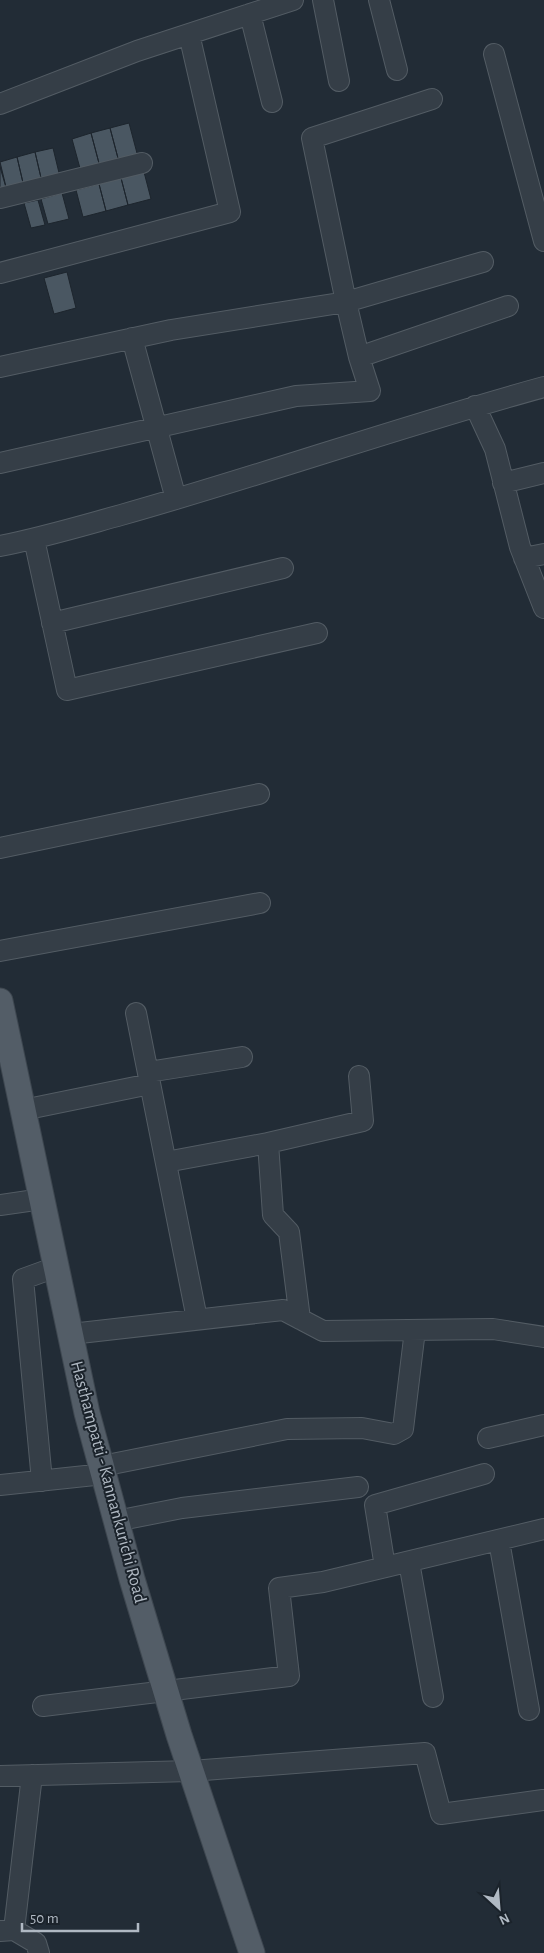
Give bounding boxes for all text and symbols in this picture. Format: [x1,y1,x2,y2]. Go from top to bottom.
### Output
street label: Hasthampatti - Kannankurichi Road [67,1359,149,1605]
north arrow [474,1883,524,1933]
scale bar [22,1900,139,1932]
text: N [497,1910,512,1927]
text: 50 m [30,1911,59,1926]

